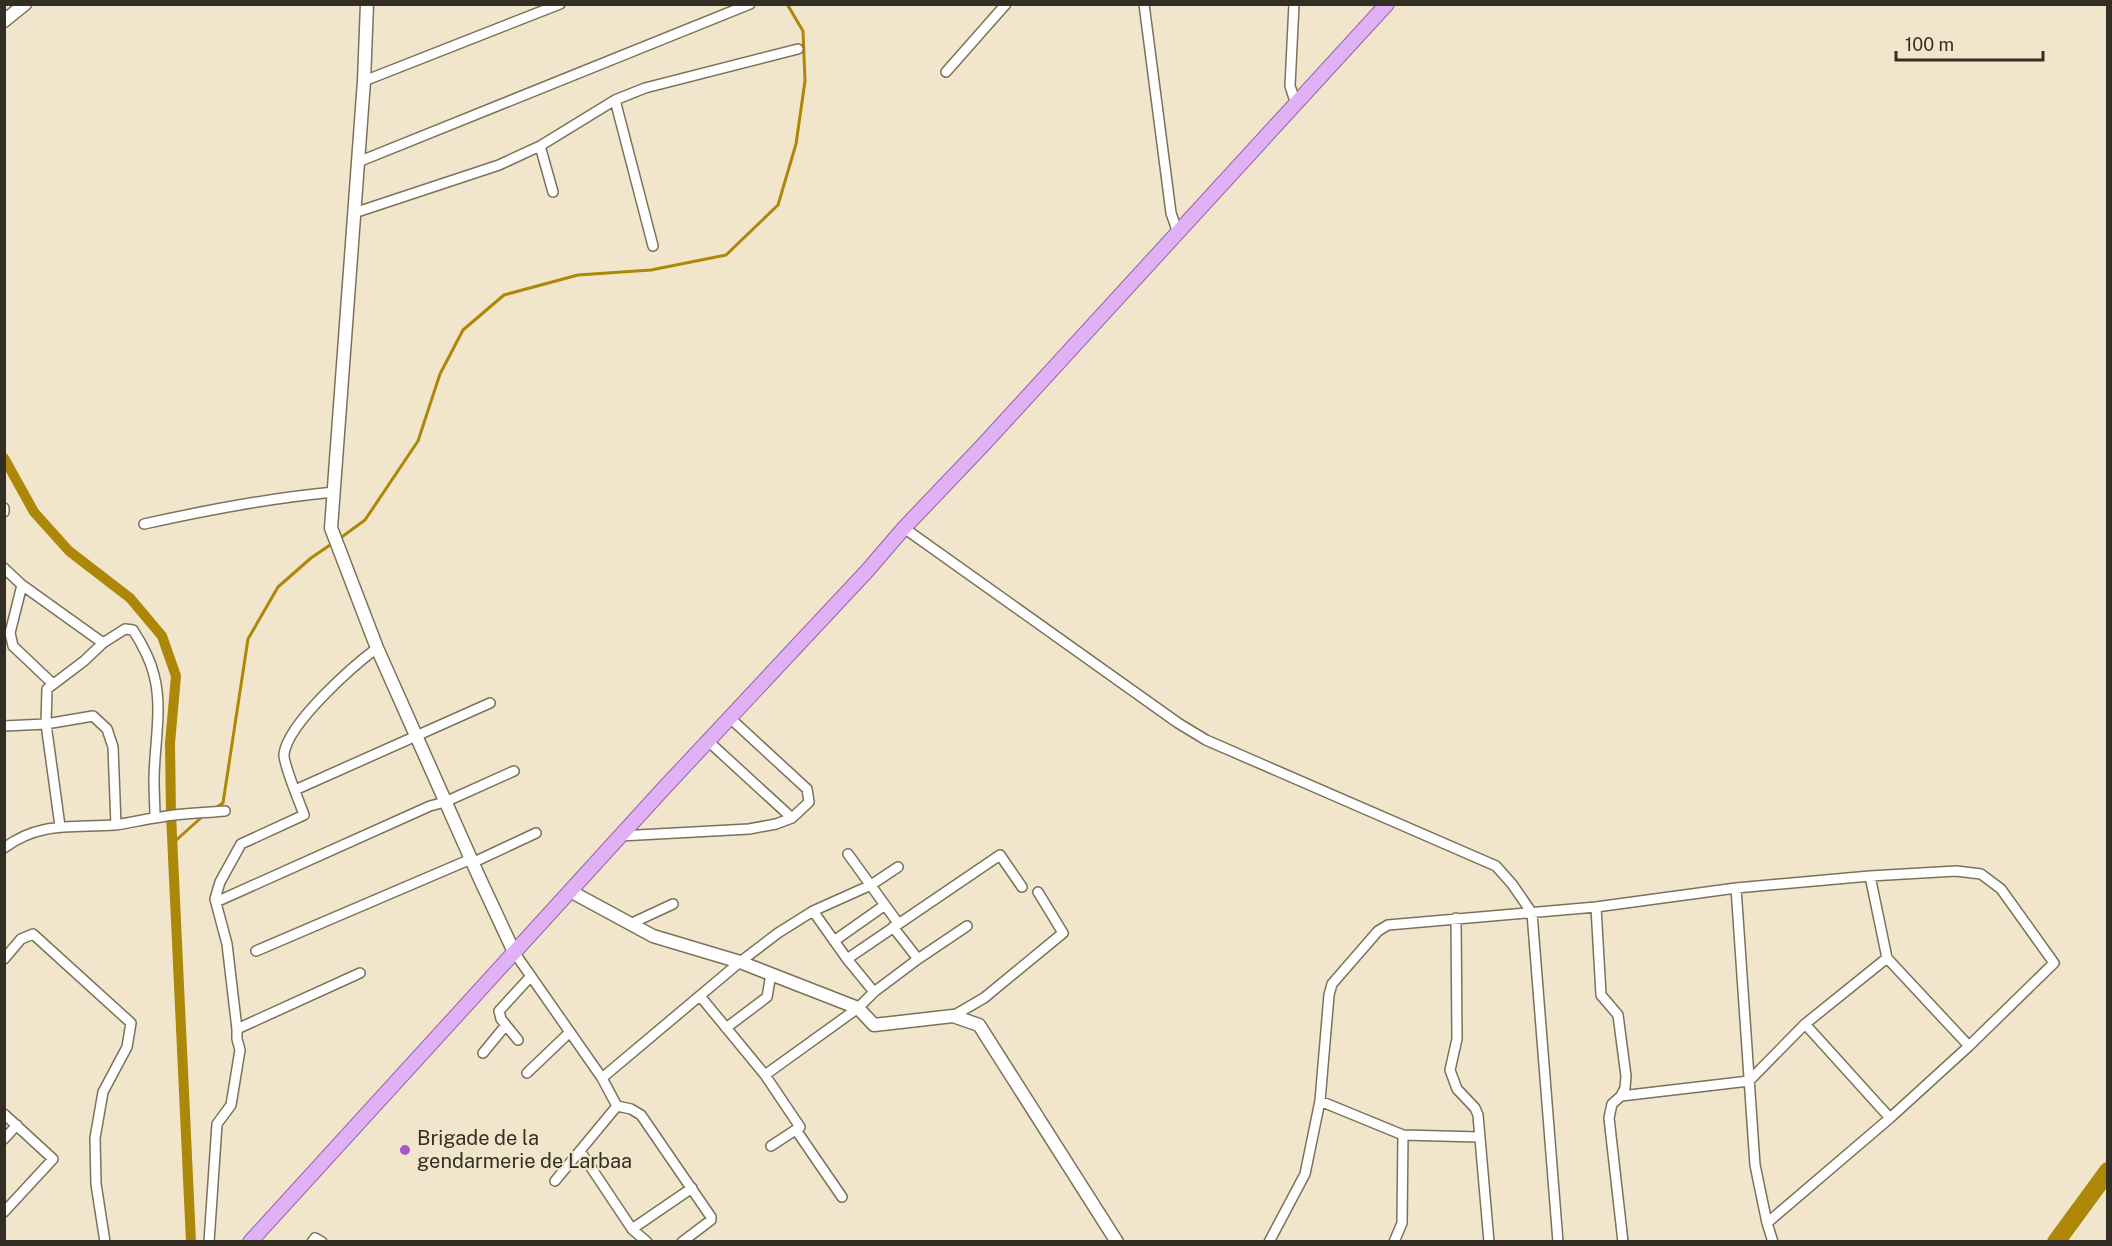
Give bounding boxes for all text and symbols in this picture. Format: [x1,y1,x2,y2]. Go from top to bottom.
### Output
scale bar [1896,24,2043,62]
text: 100 m [1905,34,1954,55]
place label: Brigade de la gendarmerie de Larbaa [417,1126,632,1173]
marker: Brigade de la gendarmerie de Larbaa [398,1143,412,1157]

